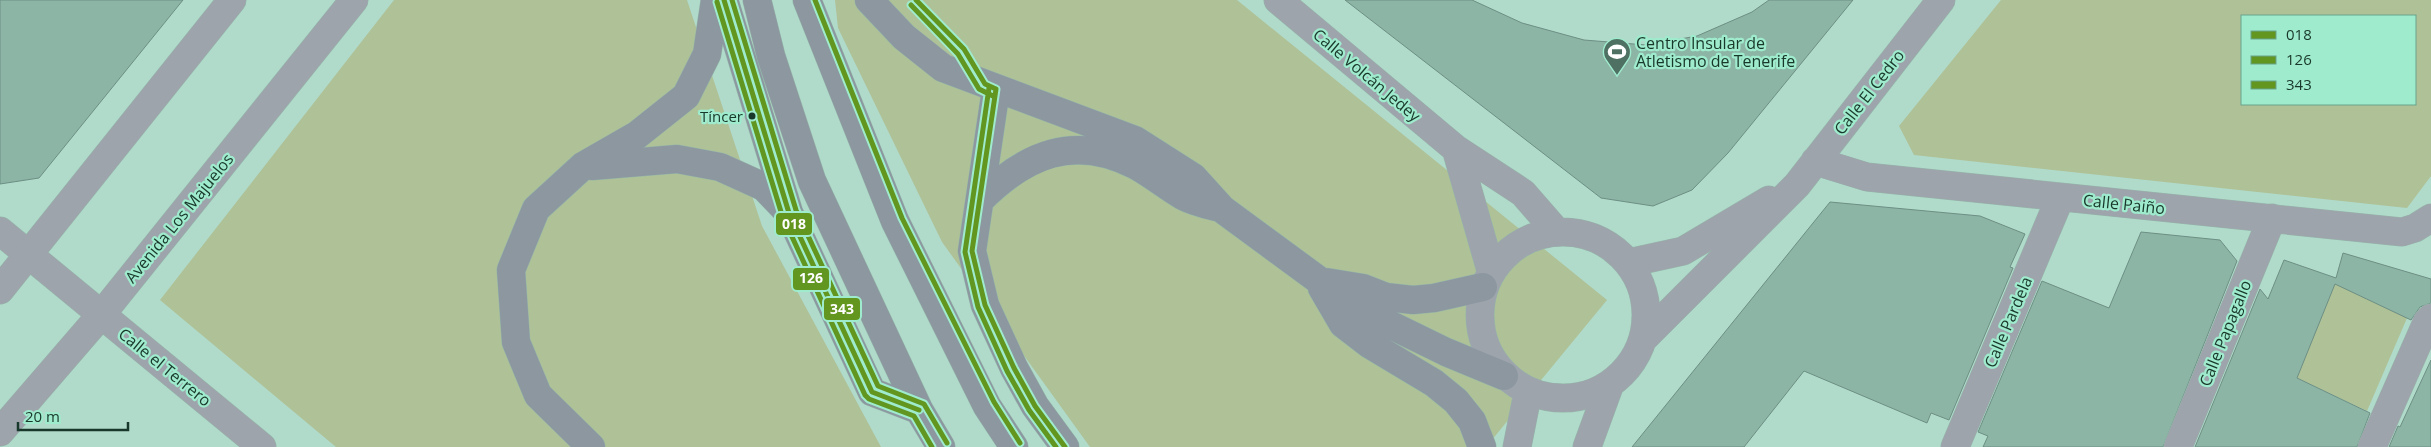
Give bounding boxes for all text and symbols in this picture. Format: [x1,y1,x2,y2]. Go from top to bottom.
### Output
legend [2241,15,2416,105]
street label: Calle Volcán Jedey [1309,24,1426,127]
text: 018 [2286,24,2312,44]
place label: Centro Insular de Atletismo de Tenerife [1636,32,1795,72]
sports icon: Centro Insular de Atletismo de Tenerife [1602,37,1632,76]
street label: Calle El Cedro [1829,45,1909,139]
text: 126 [2286,49,2312,69]
text: 343 [2286,74,2312,94]
place label: Tíncer [700,106,743,126]
marker: Tíncer [747,111,757,121]
street label: Avenida Los Majuelos [120,149,238,287]
street label: Calle Paiño [2082,189,2166,219]
line badge: 018 [775,212,813,236]
text: 018 [782,214,806,233]
line badge: 126 [792,267,830,291]
text: 126 [799,268,823,287]
street label: Calle Pardela [1979,273,2037,371]
street label: Calle Papagallo [2194,277,2256,389]
line badge: 343 [823,297,861,321]
text: 343 [830,299,854,318]
street label: Calle el Terrero [114,323,216,411]
scale bar [18,400,128,432]
text: 20 m [25,406,60,426]

